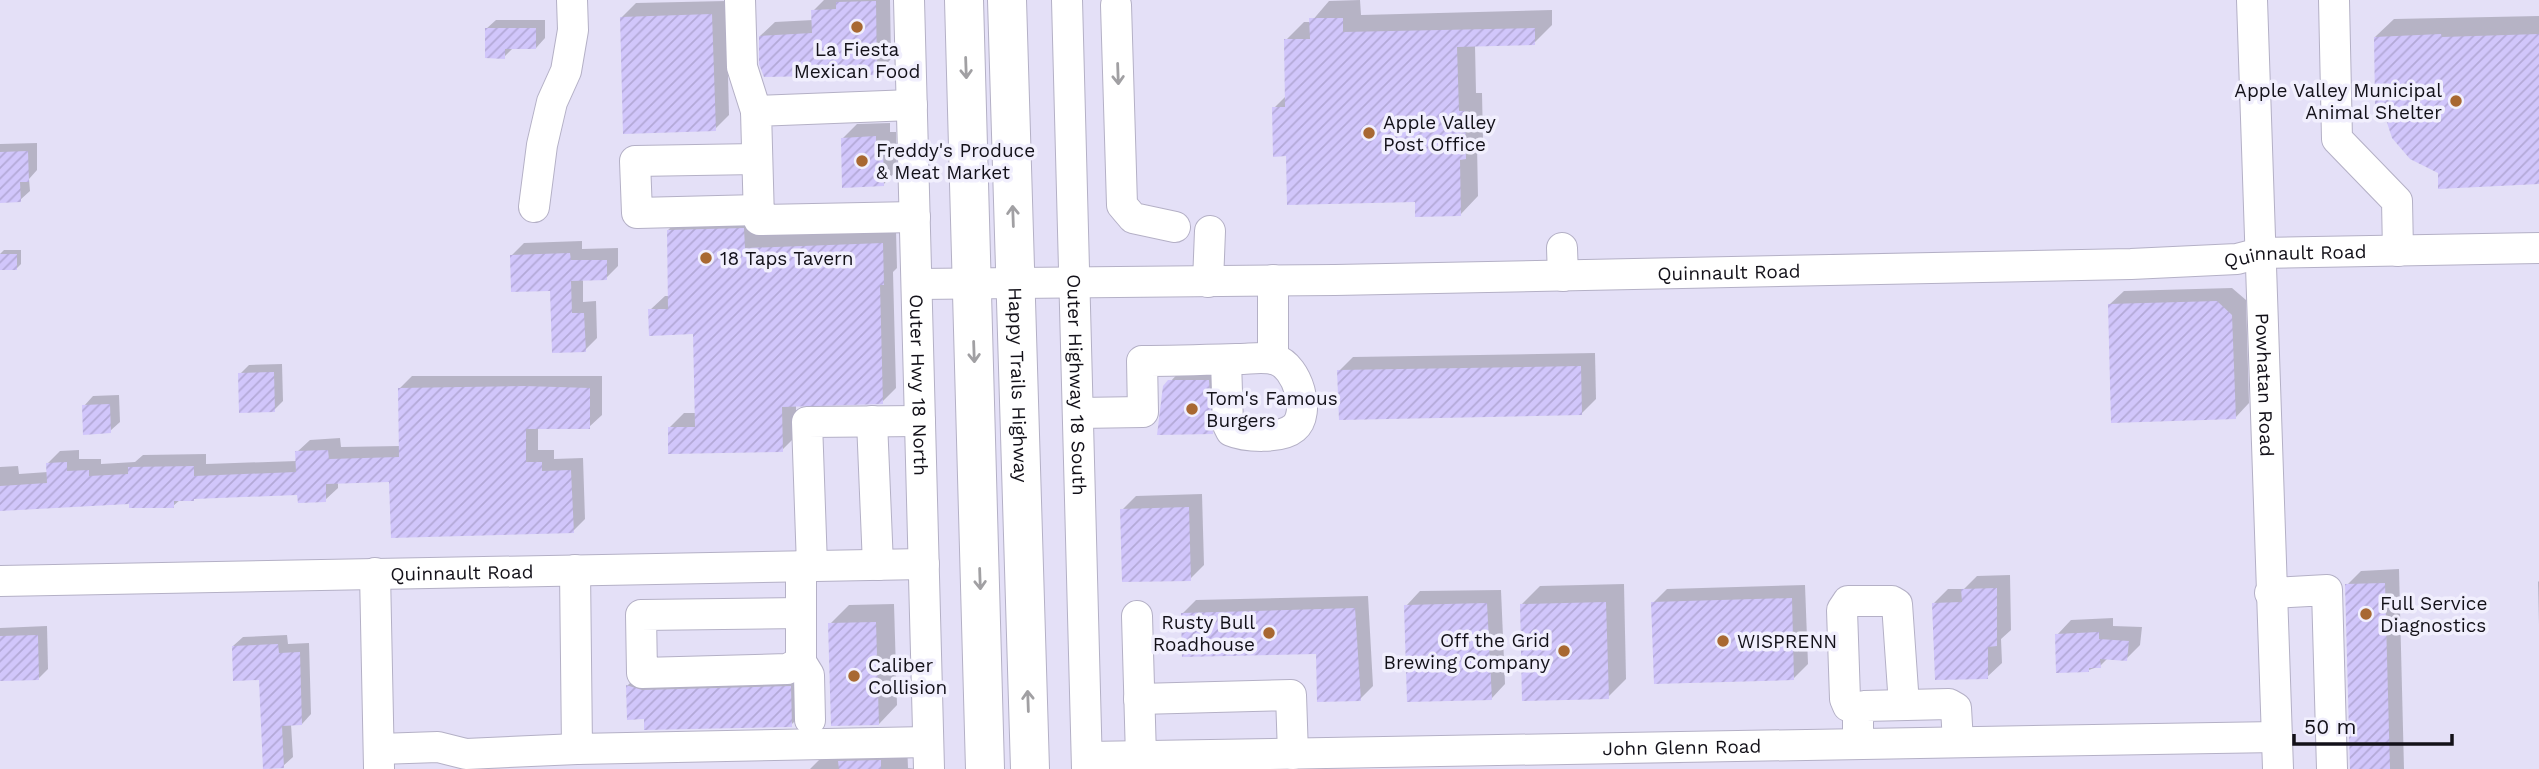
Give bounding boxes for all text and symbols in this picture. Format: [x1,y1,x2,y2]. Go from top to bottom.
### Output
marker: La Fiesta Mexican Food [849,19,865,35]
place label: La Fiesta Mexican Food [794,38,920,83]
one-way arrow [959,56,972,79]
one-way arrow [1112,62,1125,85]
place label: Apple Valley Municipal Animal Shelter [2234,79,2442,124]
marker: Apple Valley Municipal Animal Shelter [2448,93,2464,109]
place label: Apple Valley Post Office [1383,111,1496,156]
marker: Apple Valley Post Office [1361,125,1377,141]
place label: Freddy's Produce & Meat Market [876,139,1035,184]
marker: Freddy's Produce & Meat Market [854,153,870,169]
one-way arrow [1006,205,1020,228]
street label: Quinnault Road [2224,240,2367,271]
place label: 18 Taps Tavern [720,247,854,270]
marker: 18 Taps Tavern [698,250,714,266]
street label: Quinnault Road [1657,259,1801,285]
street label: Outer Highway 18 South [1063,274,1091,496]
street label: Happy Trails Highway [1004,287,1033,483]
street label: Outer Hwy 18 North [905,294,933,476]
street label: Powhatan Road [2251,312,2279,457]
one-way arrow [968,340,981,363]
place label: Tom's Famous Burgers [1206,387,1338,432]
marker: Tom's Famous Burgers [1184,401,1200,417]
street label: Quinnault Road [390,560,534,585]
one-way arrow [974,568,987,591]
place label: Full Service Diagnostics [2380,592,2487,637]
marker: Full Service Diagnostics [2358,606,2374,622]
place label: Rusty Bull Roadhouse [1153,611,1255,656]
marker: Rusty Bull Roadhouse [1261,625,1277,641]
place label: Off the Grid Brewing Company [1384,629,1550,674]
place label: WISPRENN [1737,630,1837,653]
marker: WISPRENN [1715,633,1731,649]
marker: Off the Grid Brewing Company [1556,643,1572,659]
place label: Caliber Collision [868,654,947,699]
marker: Caliber Collision [846,668,862,684]
one-way arrow [1021,690,1034,713]
scale bar [2294,702,2452,746]
text: 50 m [2304,714,2356,739]
street label: John Glenn Road [1602,734,1762,760]

